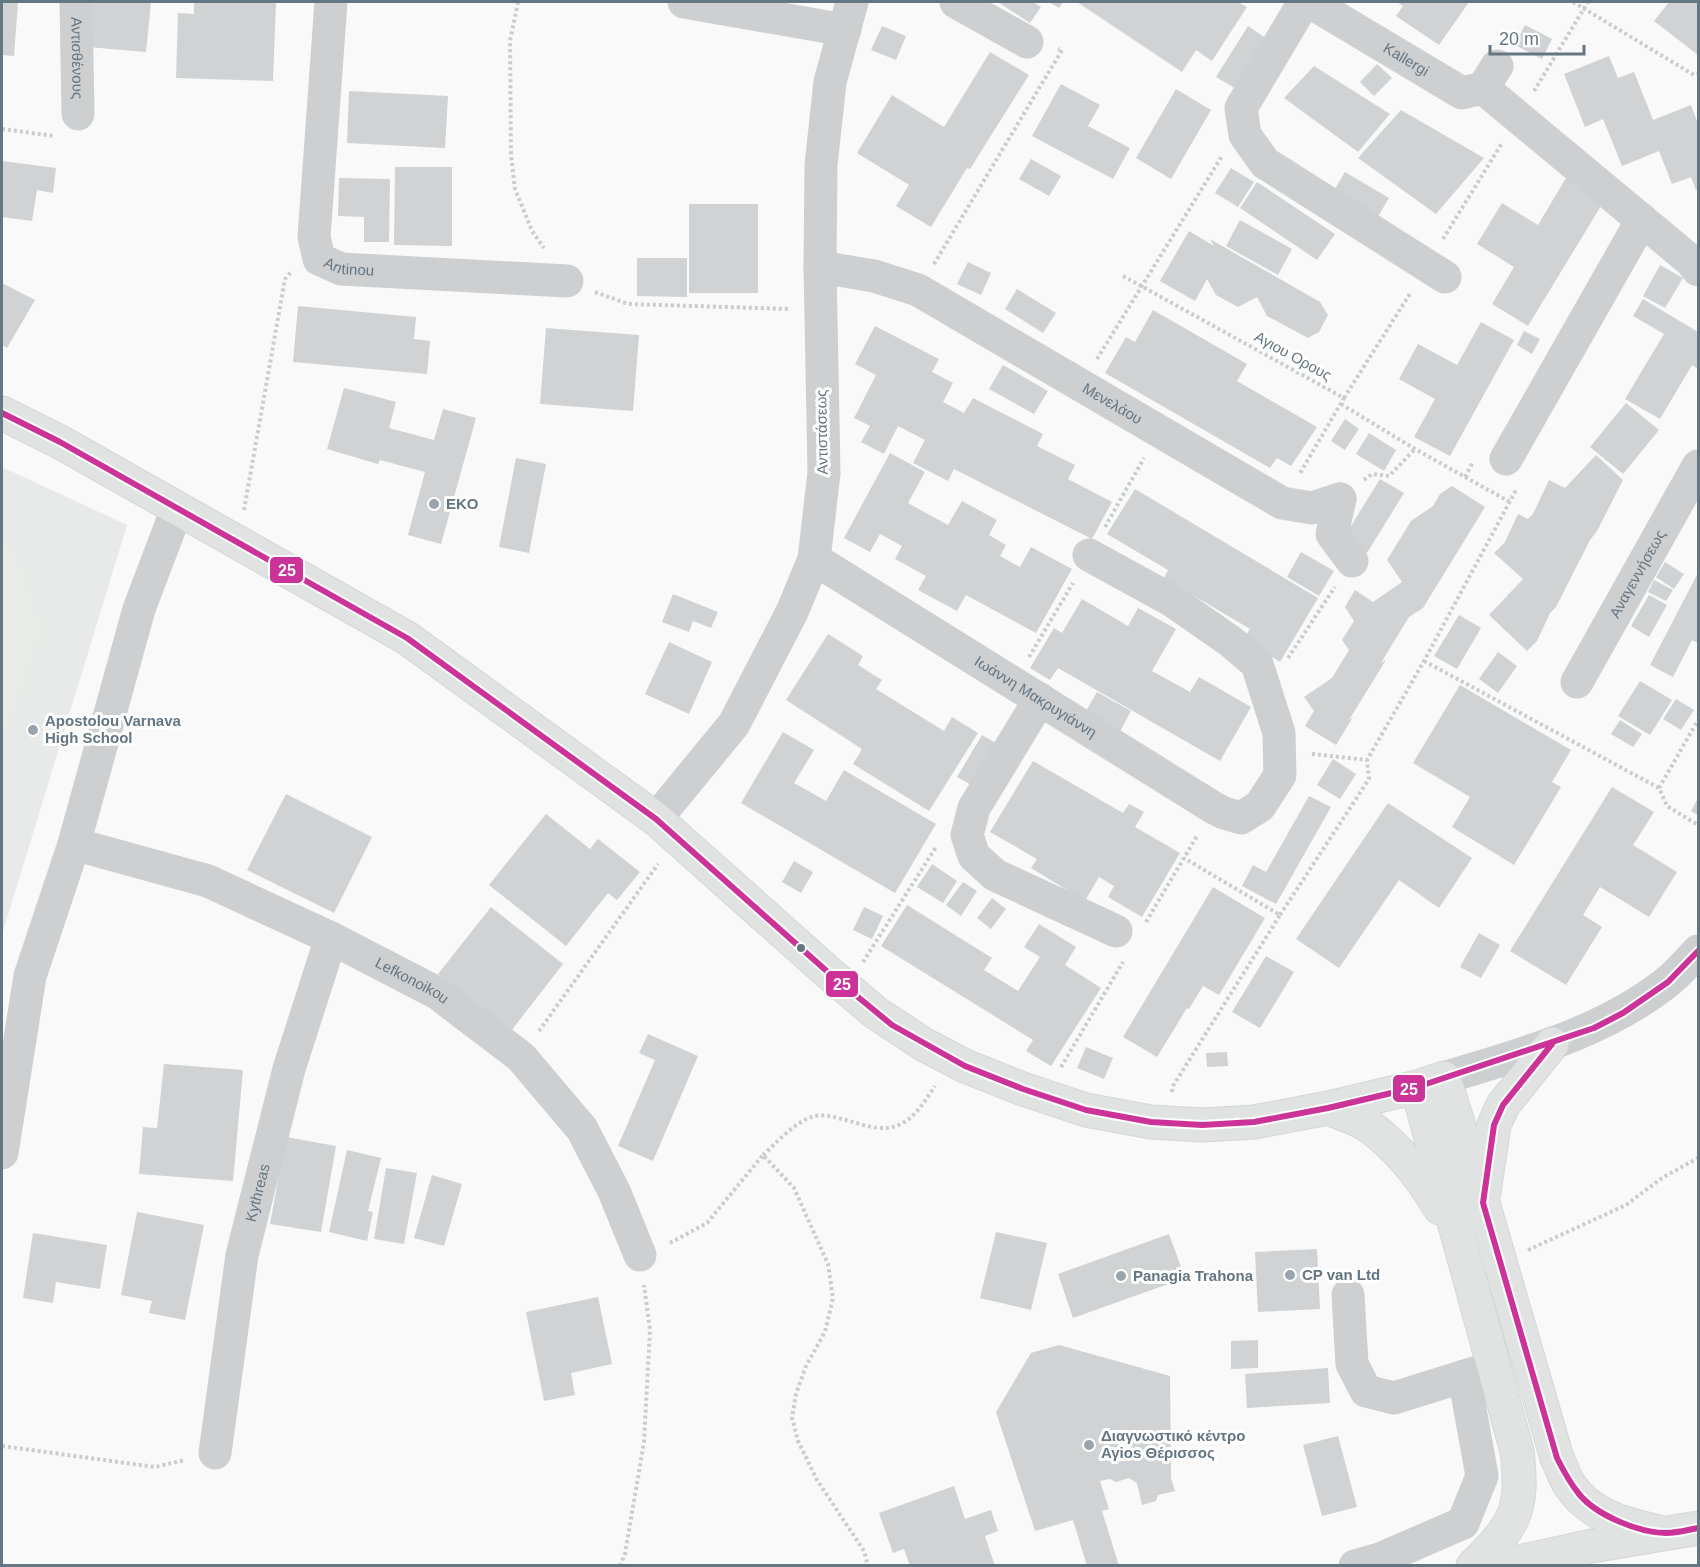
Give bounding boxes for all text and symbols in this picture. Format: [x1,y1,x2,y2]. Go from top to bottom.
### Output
street label: Αντισθένους [68,17,87,99]
scale bar [1490,18,1584,56]
text: 20 m [1499,29,1539,49]
street label: Kallergi [1381,39,1432,79]
street label: Antinou [321,253,375,279]
street label: Αγιου Ορους [1252,327,1335,384]
street label: Μενελάου [1080,379,1145,427]
street label: Αντιστάσεως [812,389,831,475]
place label: EKO [446,495,479,512]
marker: EKO [427,497,441,511]
street label: Αναγεννήσεως [1606,527,1669,621]
line badge: 25 [269,556,304,584]
text: 25 [278,562,296,579]
street label: Ιωάννη Μακρυγιάννη [972,652,1100,741]
place label: Apostolou Varnava High School [45,712,182,746]
marker: Apostolou Varnava High School [26,723,40,737]
unlabelled marker [795,942,807,954]
street label: Lefkonoikou [373,953,452,1007]
line badge: 25 [825,970,859,998]
text: 25 [833,976,851,993]
line badge: 25 [1392,1074,1426,1103]
text: 25 [1400,1081,1418,1098]
street label: Kythreas [242,1162,273,1223]
place label: CP van Ltd [1302,1266,1380,1283]
place label: Panagia Trahona [1133,1267,1254,1284]
marker: CP van Ltd [1283,1268,1297,1282]
marker: Panagia Trahona [1114,1269,1128,1283]
place label: Διαγνωστικό κέντρο Αγios Θέρισσος [1101,1427,1245,1461]
marker: Διαγνωστικό κέντρο Αγios Θέρισσος [1082,1438,1096,1452]

